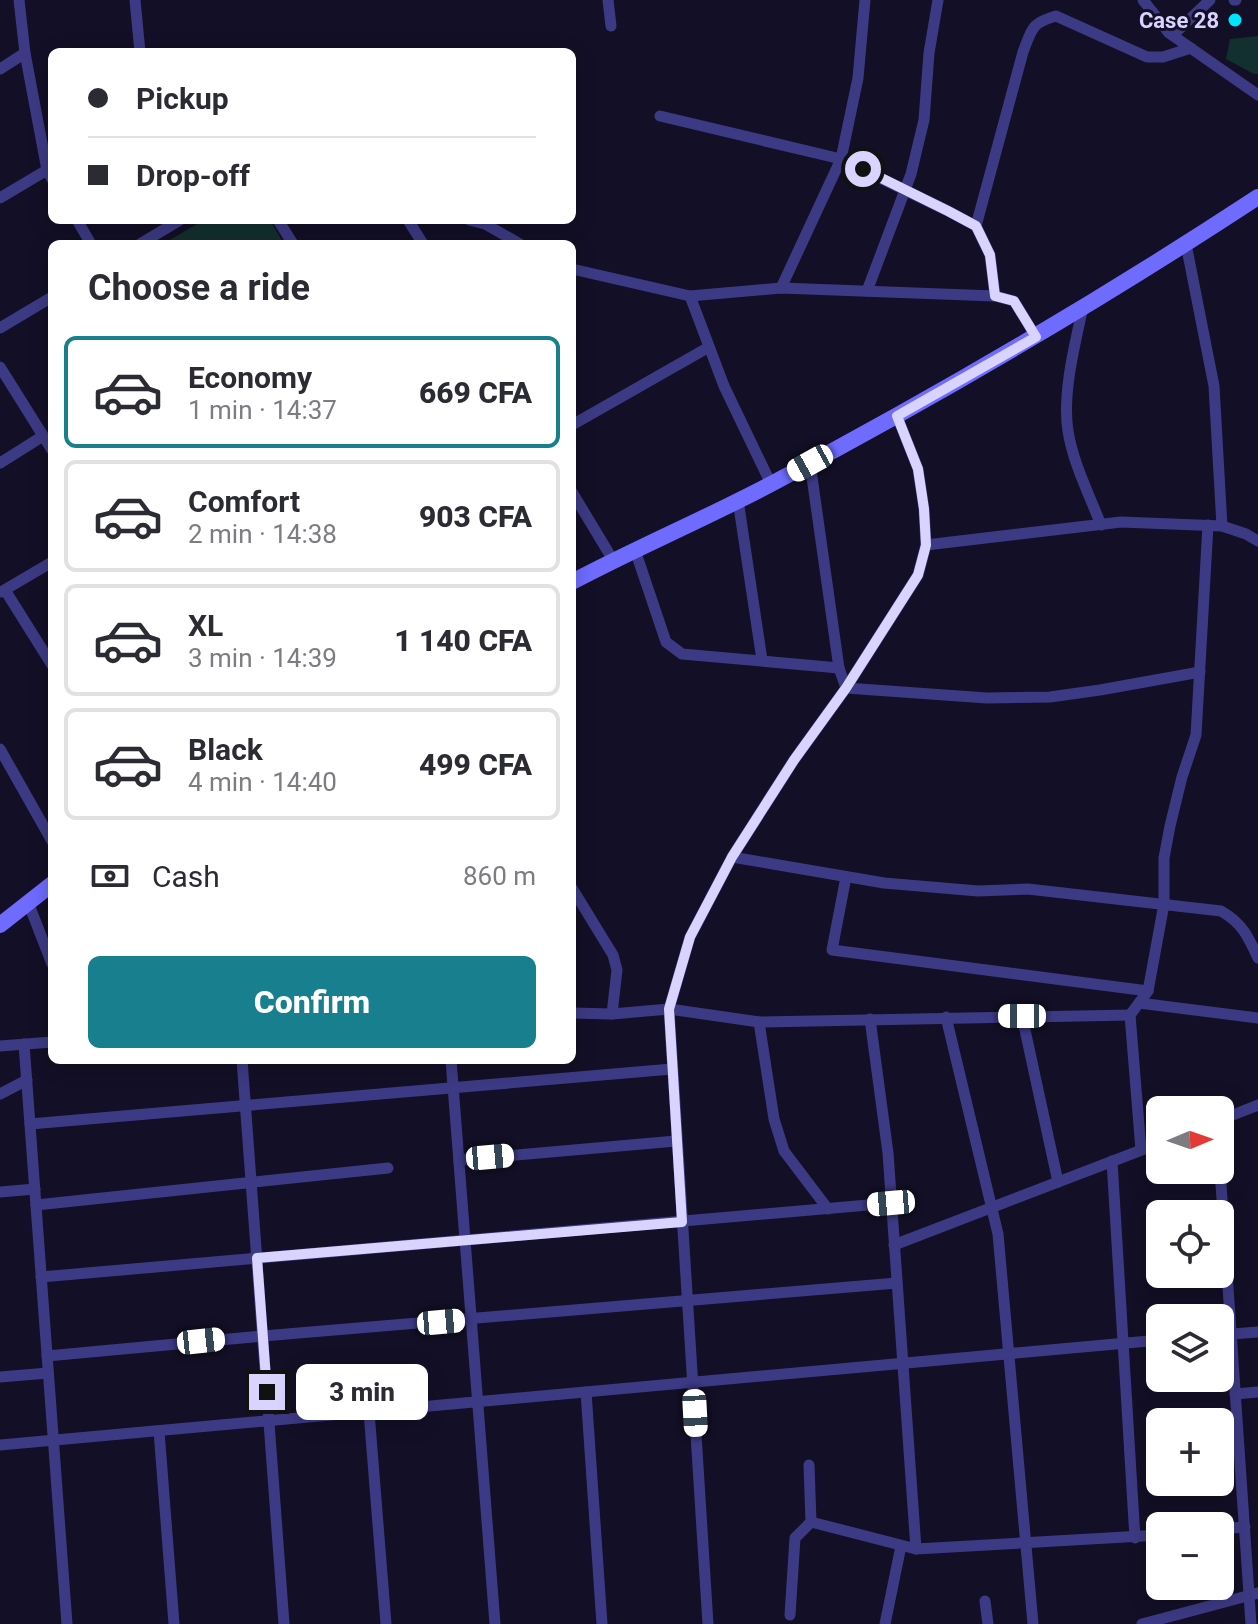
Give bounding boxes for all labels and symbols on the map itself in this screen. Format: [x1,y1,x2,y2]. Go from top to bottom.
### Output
place label: Case 28 [1139,8,1219,33]
marker: Case 28 [1226,11,1244,29]
route start [845,151,881,187]
car [783,441,837,485]
car [998,1004,1046,1028]
north arrow [1146,1096,1234,1184]
car [465,1143,515,1171]
car [866,1189,916,1217]
car [416,1308,466,1336]
car [176,1327,226,1355]
callout: 3 min [295,1364,427,1420]
route end [249,1374,285,1410]
car [682,1388,708,1438]

